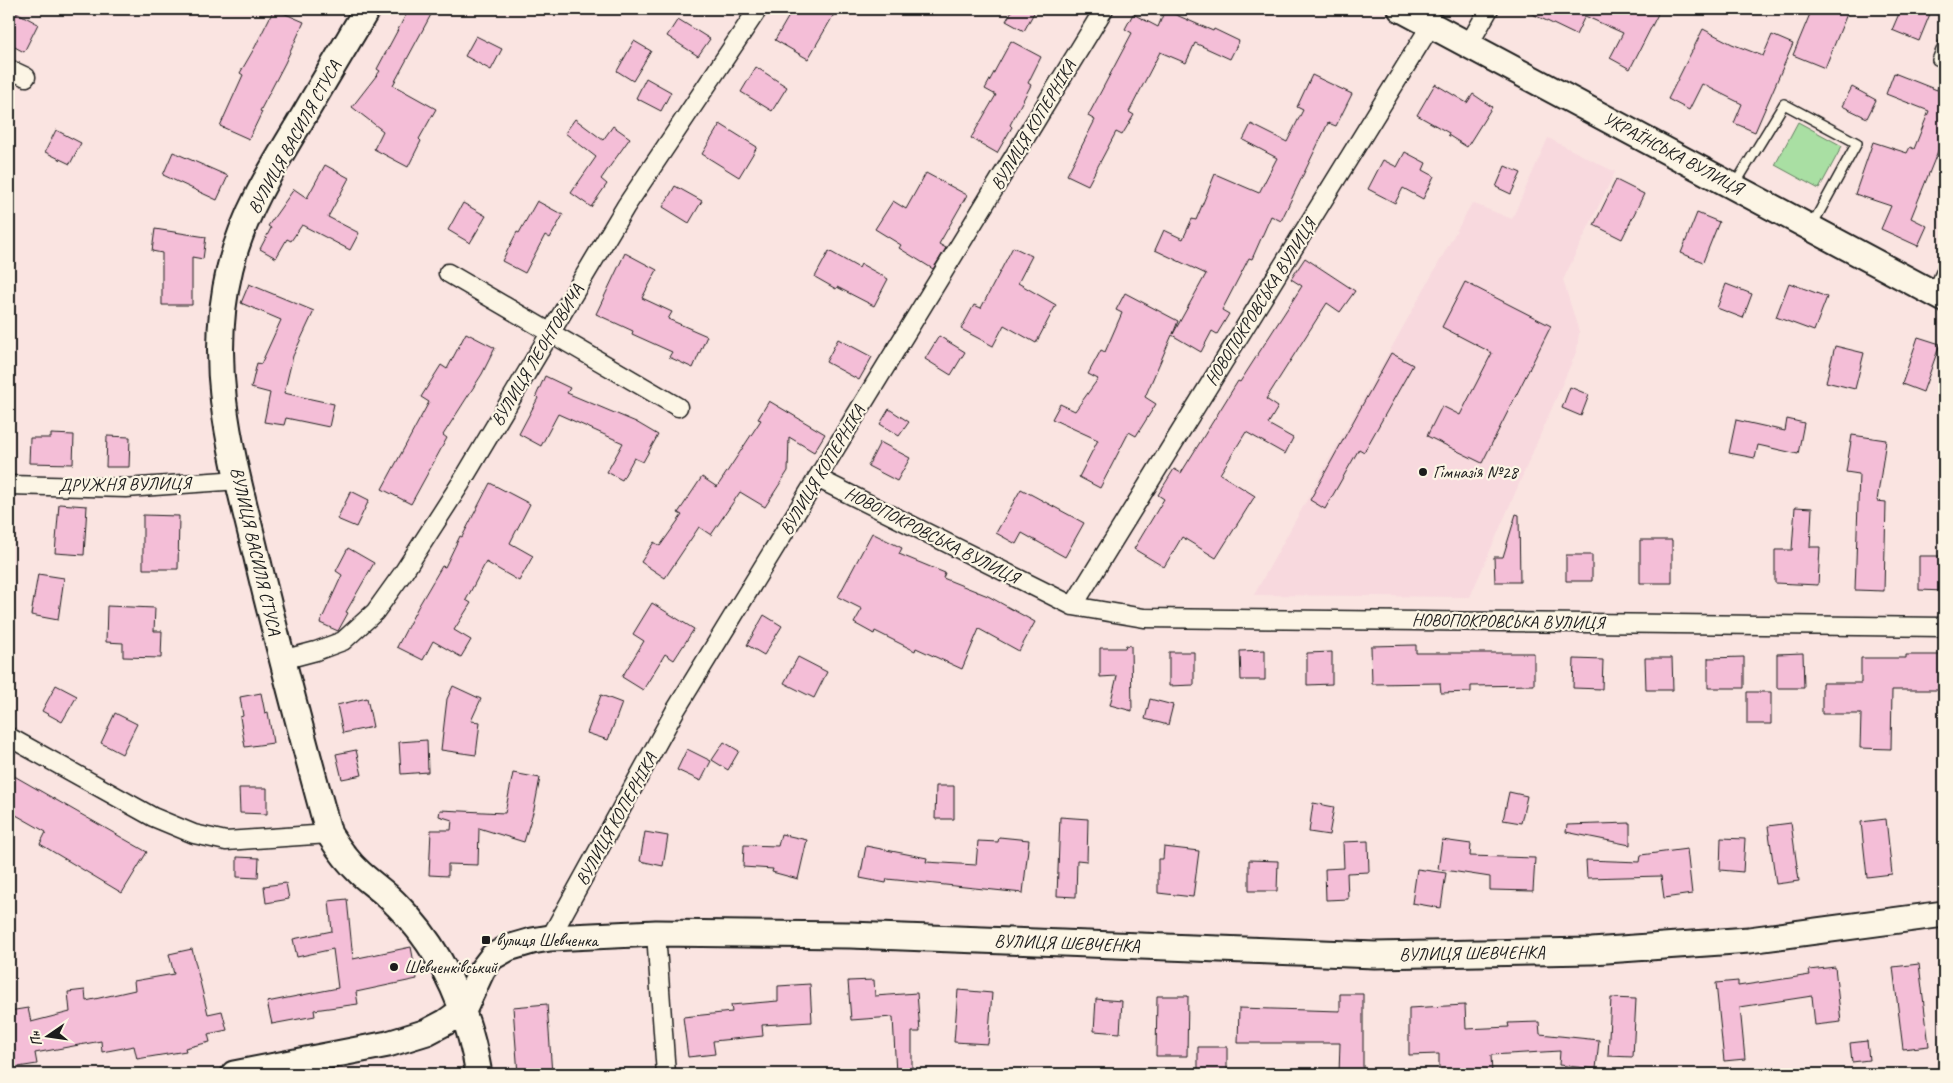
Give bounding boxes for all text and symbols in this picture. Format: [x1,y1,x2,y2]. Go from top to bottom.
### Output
street label: ВУЛИЦЯ КОПЕРНІКА [986,55,1081,194]
street label: ВУЛИЦЯ ВАСИЛЯ СТУСА [243,56,346,217]
street label: УКРАЇНСЬКА ВУЛИЦЯ [1600,107,1749,200]
street label: НОВОПОКРОВСЬКА ВУЛИЦЯ [1200,212,1322,389]
street label: ВУЛИЦЯ ЛЕОНТОВИЧА [486,279,588,430]
street label: ВУЛИЦЯ КОПЕРНІКА [775,400,870,539]
place label: Гімназія №28 [1433,461,1520,483]
street label: ВУЛИЦЯ ВАСИЛЯ СТУСА [226,465,286,638]
marker: Гімназія №28 [1417,466,1429,478]
street label: ДРУЖНЯ ВУЛИЦЯ [58,472,193,496]
street label: НОВОПОКРОВСЬКА ВУЛИЦЯ [841,482,1025,590]
street label: НОВОПОКРОВСЬКА ВУЛИЦЯ [1412,608,1607,634]
street label: ВУЛИЦЯ КОПЕРНІКА [571,748,662,889]
place label: вулиця Шевченка [496,929,599,951]
street label: ВУЛИЦЯ ШЕВЧЕНКА [994,929,1141,957]
marker: вулиця Шевченка [480,934,492,946]
street label: ВУЛИЦЯ ШЕВЧЕНКА [1399,941,1546,965]
place label: Шевченківський [404,956,499,978]
marker: Шевченківський [388,961,400,973]
north arrow [22,1010,72,1060]
text: Пн [26,1029,46,1048]

